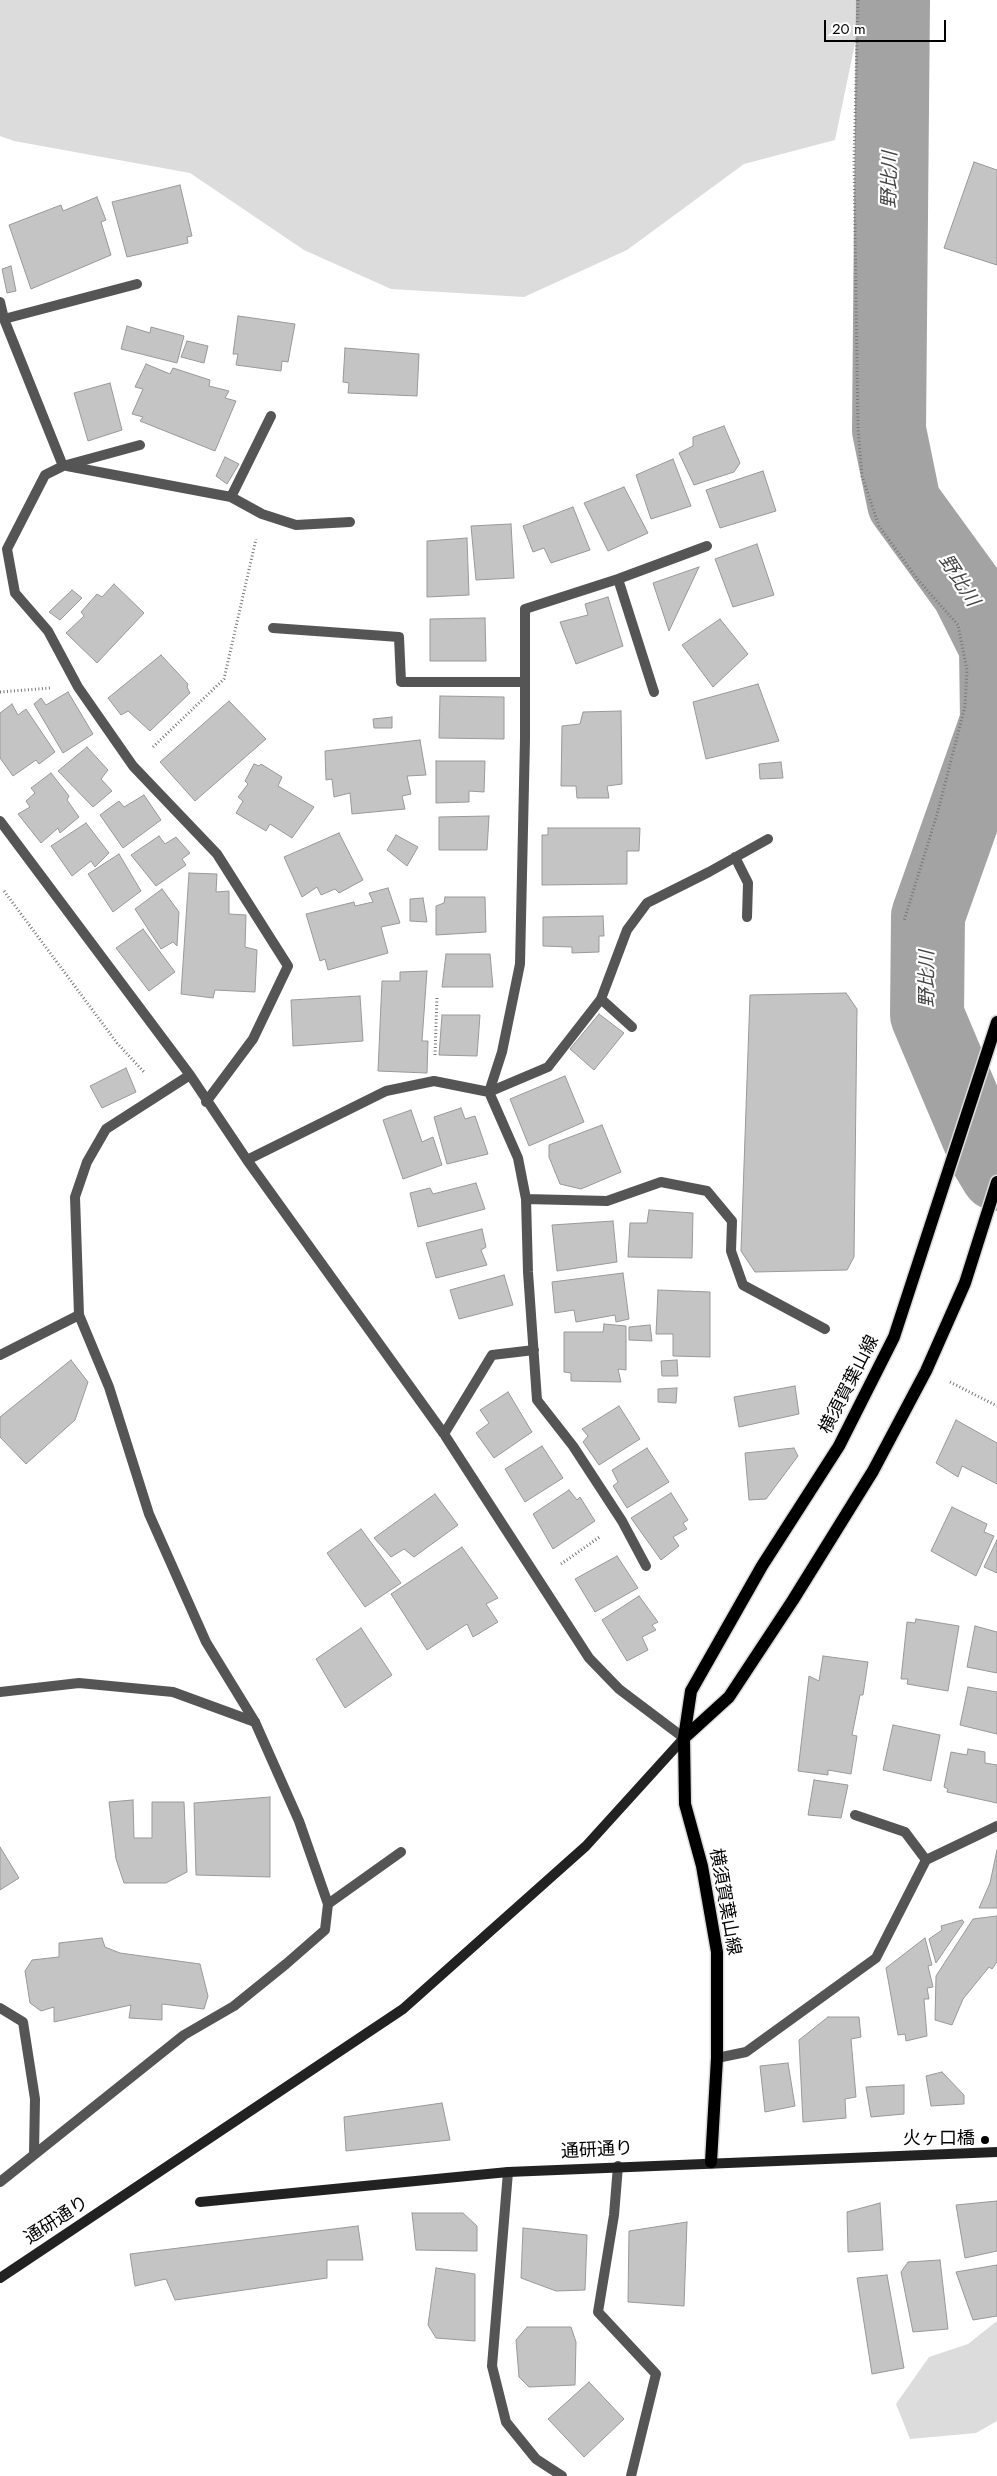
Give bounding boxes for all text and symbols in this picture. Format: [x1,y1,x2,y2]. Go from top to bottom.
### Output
scale bar [827,10,950,42]
text: 20 m [832,18,866,40]
water label: 野比川 [879,151,903,209]
water label: 野比川 [933,551,983,611]
water label: 野比川 [917,951,939,1007]
street label: 横須賀葉山線 [816,1332,884,1438]
street label: 横須賀葉山線 [704,1847,744,1957]
place label: 火ヶ口橋 [903,2129,975,2151]
marker: 火ヶ口橋 [979,2134,991,2146]
street label: 通研通り [560,2138,634,2164]
street label: 通研通り [21,2192,93,2250]

